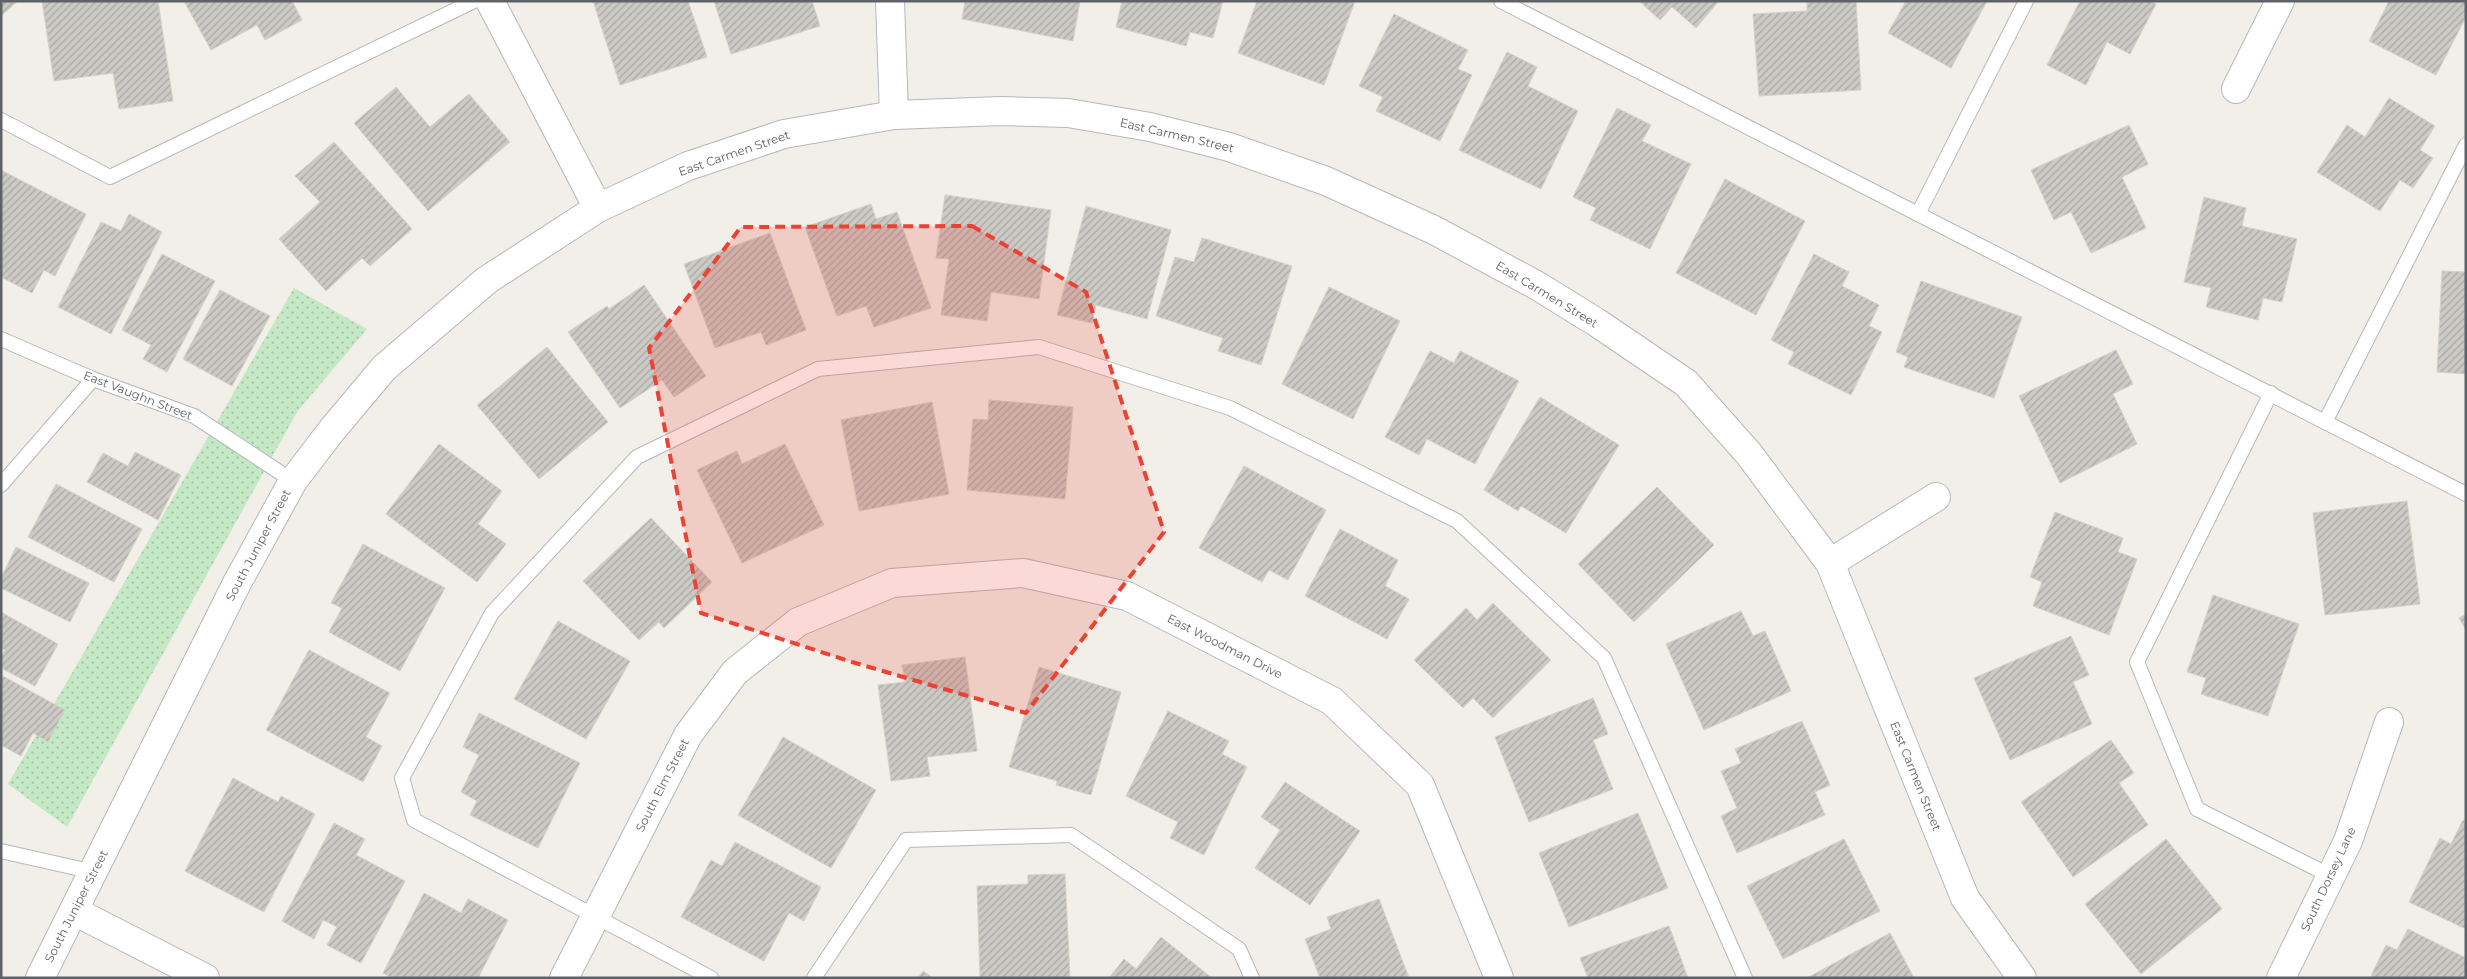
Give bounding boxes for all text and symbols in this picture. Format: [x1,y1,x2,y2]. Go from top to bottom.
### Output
street label: East Carmen Street [1118,115,1236,155]
street label: East Carmen Street [676,127,792,179]
street label: East Carmen Street [1493,258,1601,331]
street label: East Vaughn Street [81,367,195,423]
street label: South Juniper Street [222,487,294,603]
street label: East Woodman Drive [1165,610,1285,682]
street label: East Carmen Street [1887,719,1945,833]
street label: South Elm Street [632,736,692,834]
street label: South Dorsey Lane [2297,824,2359,934]
street label: South Juniper Street [41,847,111,965]

